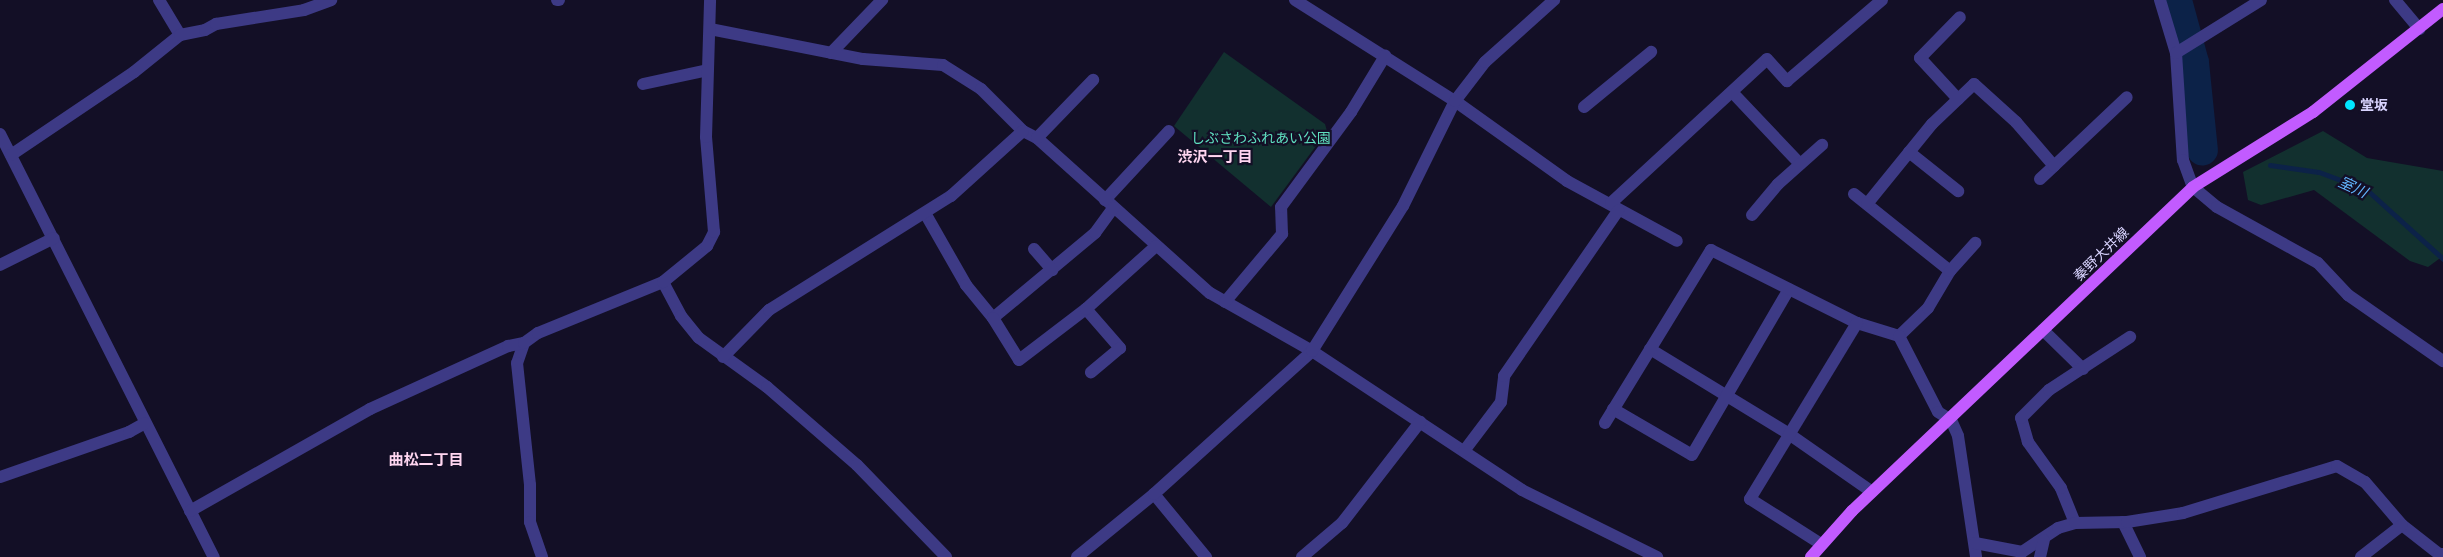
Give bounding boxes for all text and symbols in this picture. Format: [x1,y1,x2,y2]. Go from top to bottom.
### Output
place label: 堂坂 [2360,97,2388,113]
marker: 堂坂 [2344,99,2356,111]
park label: しぶさわふれあい公園 [1191,130,1331,146]
district label: 渋沢一丁目 [1178,148,1252,166]
water label: 室川 [2336,173,2370,201]
street label: 秦野大井線 [2070,224,2132,284]
district label: 曲松二丁目 [389,451,463,469]

